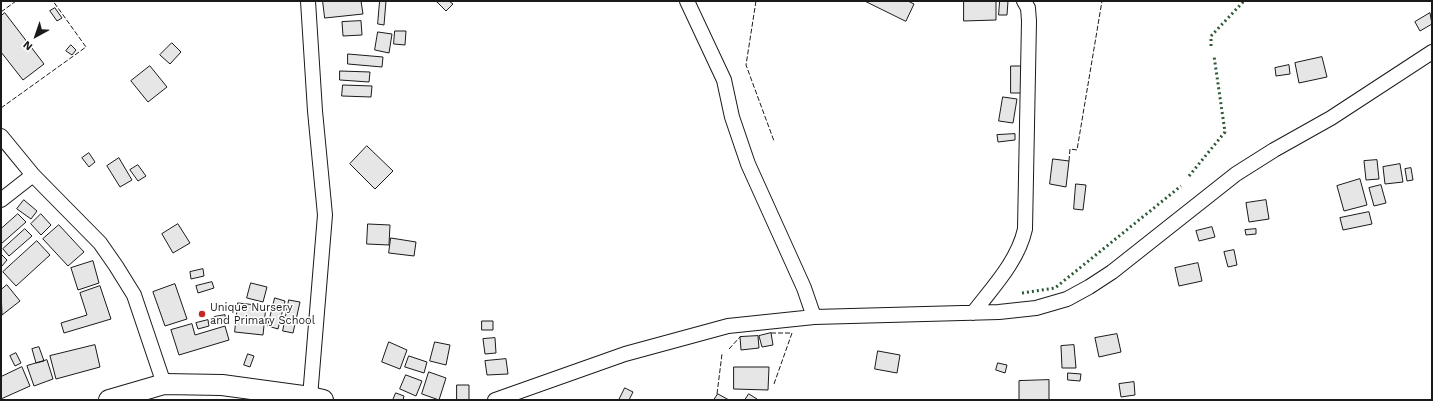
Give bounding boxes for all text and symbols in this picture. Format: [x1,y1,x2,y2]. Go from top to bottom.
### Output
north arrow [16,16,56,56]
text: N [21,38,35,53]
place label: Unique Nursery and Primary School [210,301,315,327]
marker: Unique Nursery and Primary School [197,309,207,319]

